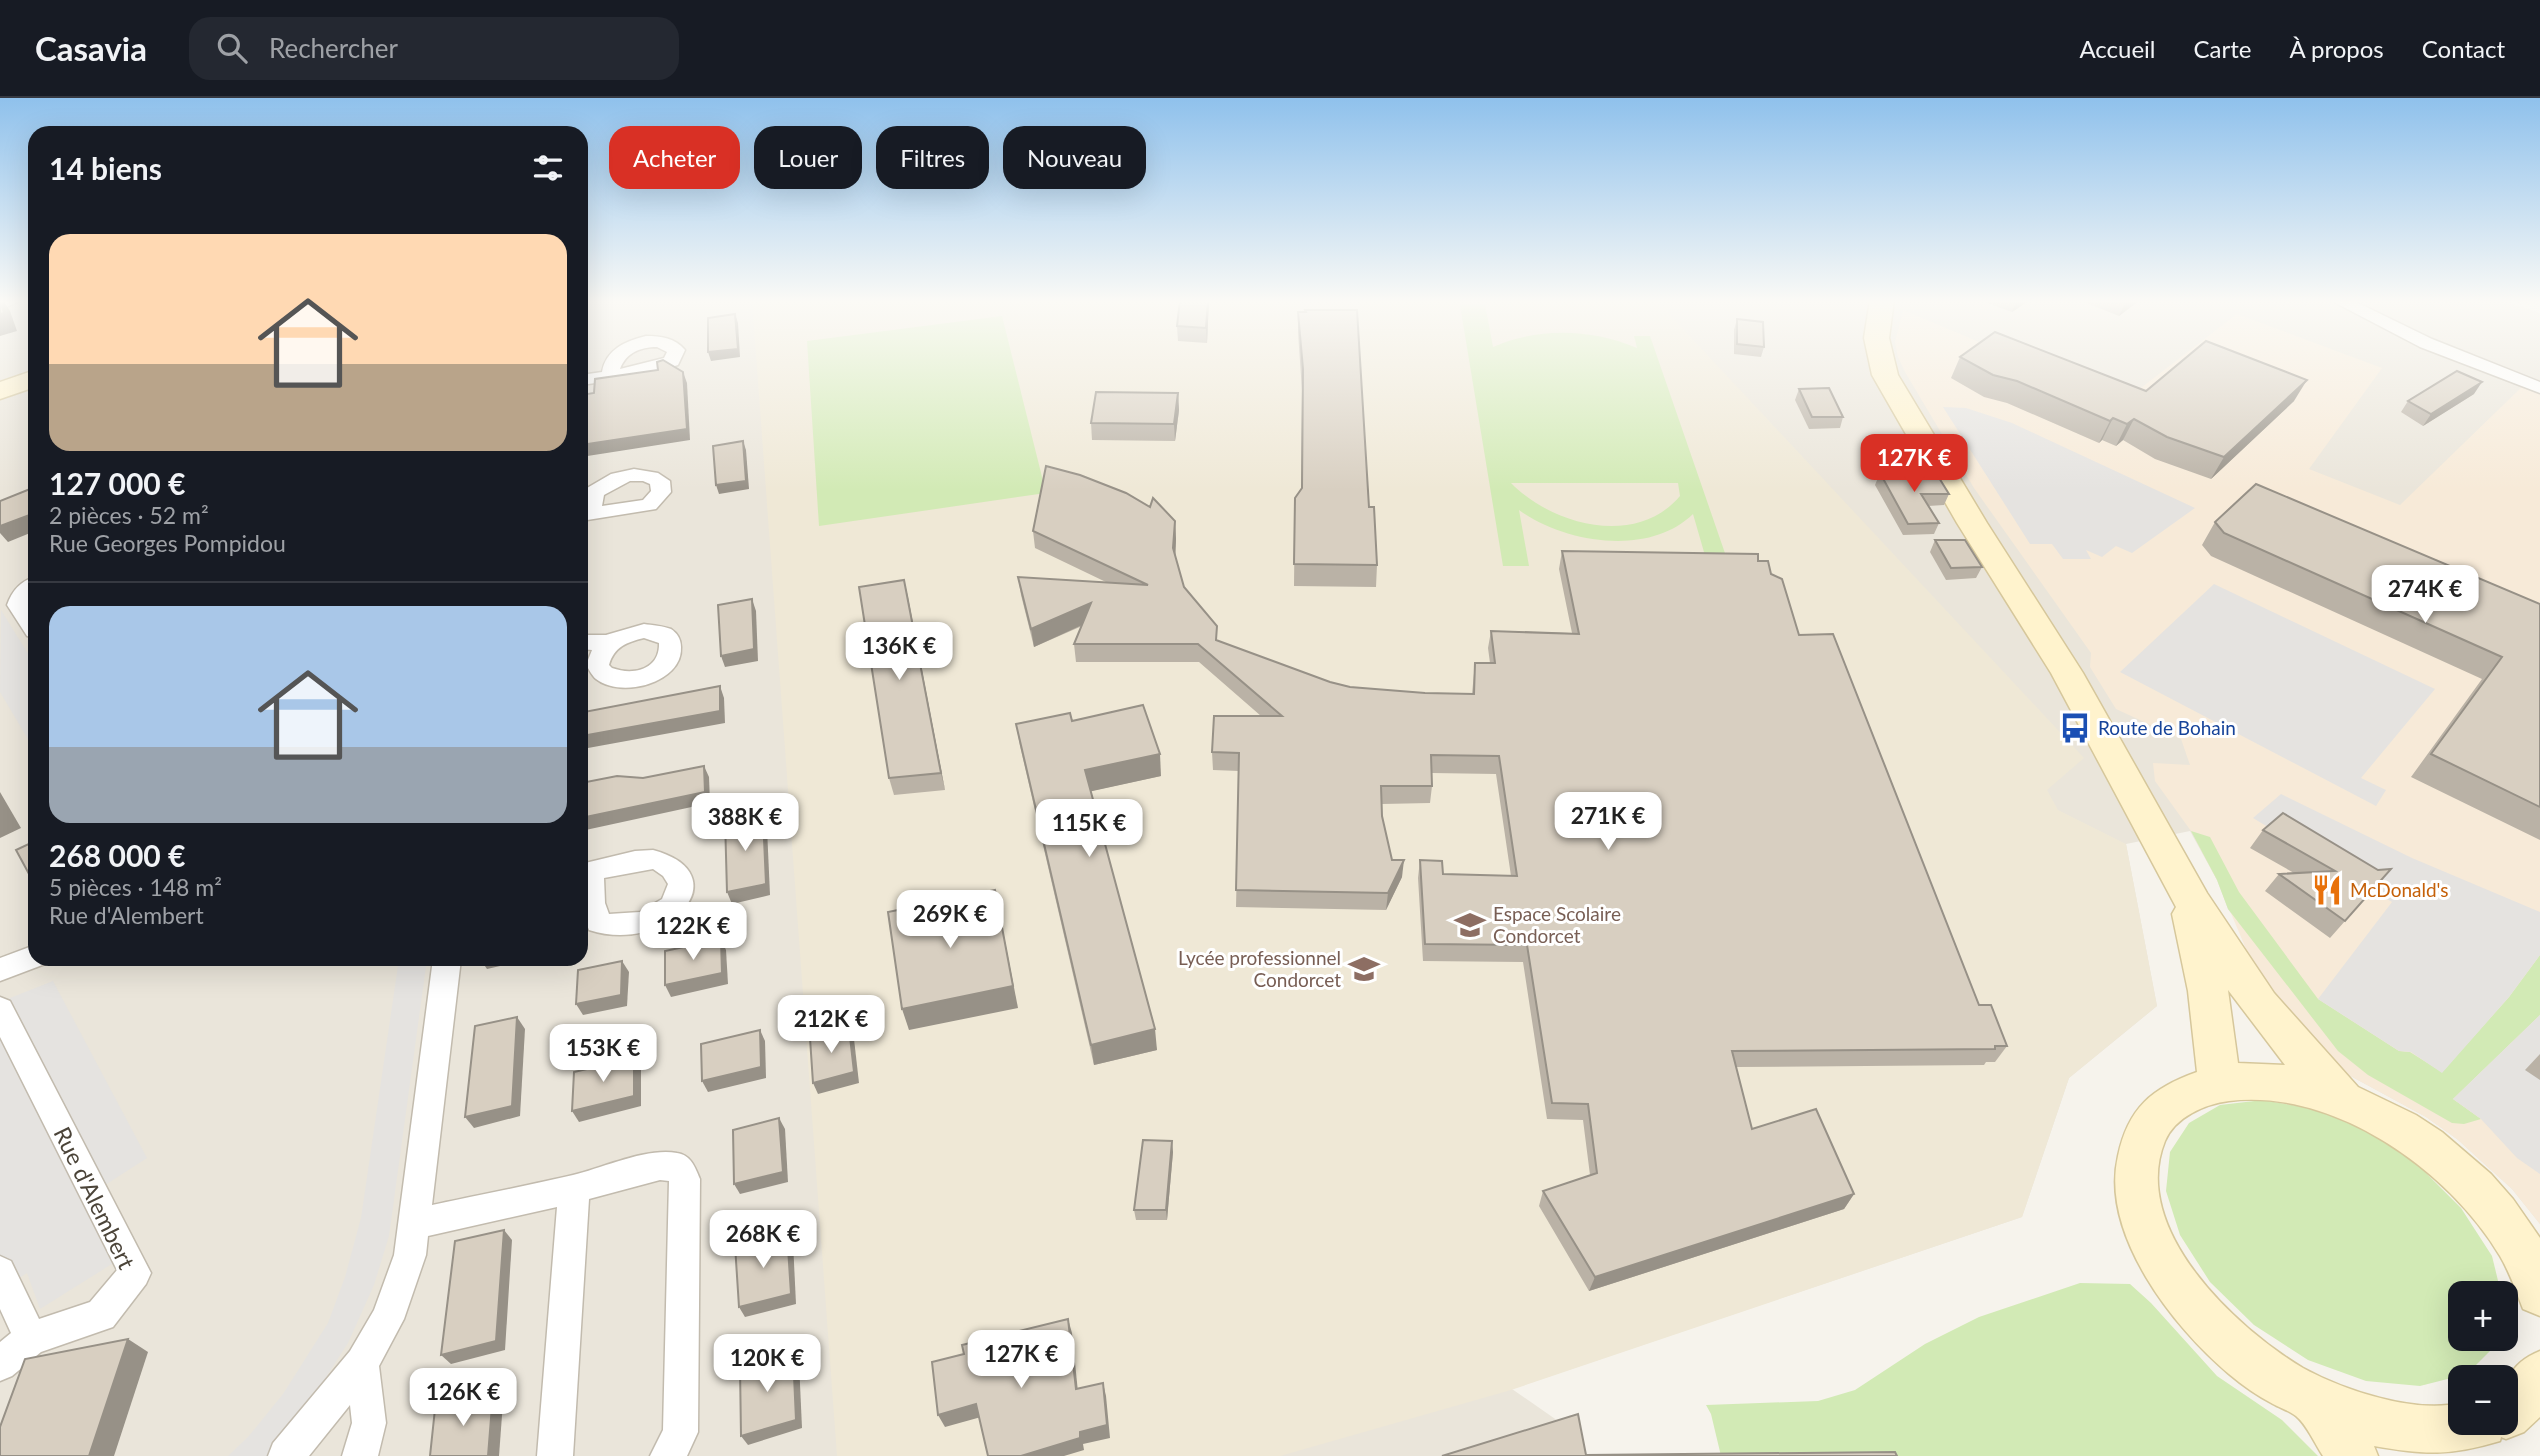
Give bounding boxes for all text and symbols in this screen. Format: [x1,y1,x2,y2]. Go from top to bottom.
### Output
search box [189,17,679,80]
text: Casavia [35,28,147,68]
icon: search [213,29,251,67]
text: Rechercher [269,32,398,64]
text: Accueil [2079,34,2155,63]
text: Carte [2193,34,2251,63]
text: À propos [2289,34,2384,63]
text: Contact [2422,34,2505,63]
chip: Acheter [609,126,740,189]
chip: Louer [754,126,862,189]
chip: Filtres [876,126,989,189]
chip: Nouveau [1003,126,1146,189]
icon: filters [529,149,567,187]
text: 14 biens [49,150,162,186]
icon: home [245,280,371,406]
pin: 127K € [1857,434,1971,494]
text: 127K € [1877,443,1951,471]
text: 127 000 € [49,465,185,501]
text: 2 pièces · 52 m² [49,501,209,529]
text: Rue Georges Pompidou [49,529,286,557]
pin: 274K € [2368,566,2482,625]
text: 274K € [2388,574,2462,602]
pin: 136K € [842,622,956,682]
text: 136K € [862,631,936,659]
icon: home [245,652,371,778]
bus stop icon: Route de Bohain [2058,711,2092,745]
place label: Route de Bohain [2098,716,2236,739]
pin: 271K € [1551,792,1665,852]
pin: 388K € [688,794,802,853]
pin: 115K € [1032,800,1146,859]
text: 271K € [1571,801,1645,829]
text: 388K € [708,802,782,830]
text: 115K € [1052,808,1126,836]
text: 268 000 € [49,837,185,873]
text: 5 pièces · 148 m² [49,873,222,901]
restaurant icon: McDonald's [2310,873,2344,907]
place label: McDonald's [2350,878,2449,901]
pin: 269K € [893,890,1007,950]
text: 269K € [913,899,987,927]
text: Rue d'Alembert [49,901,204,929]
pin: 122K € [636,902,750,962]
place label: Espace Scolaire Condorcet [1493,902,1621,947]
school or university icon: Espace Scolaire Condorcet [1453,908,1487,942]
text: 122K € [656,911,730,939]
place label: Lycée professionnel Condorcet [1178,946,1341,991]
school or university icon: Lycée professionnel Condorcet [1347,952,1381,986]
pin: 212K € [774,996,888,1055]
text: 212K € [794,1004,868,1032]
pin: 153K € [546,1024,660,1084]
text: 153K € [566,1033,640,1061]
street label: Rue d'Alembert [48,1122,142,1274]
pin: 268K € [706,1210,820,1270]
text: 268K € [726,1219,800,1247]
map controls [2448,1281,2518,1435]
button: + [2448,1281,2518,1351]
pin: 127K € [964,1330,1078,1390]
pin: 120K € [710,1334,824,1394]
text: 127K € [984,1339,1058,1367]
text: 120K € [730,1343,804,1371]
button: − [2448,1365,2518,1435]
pin: 126K € [406,1368,520,1428]
text: 126K € [426,1377,500,1405]

